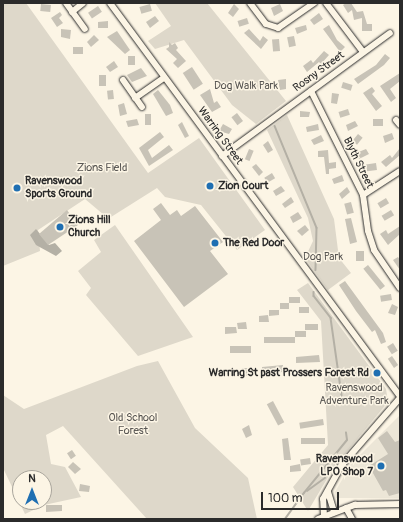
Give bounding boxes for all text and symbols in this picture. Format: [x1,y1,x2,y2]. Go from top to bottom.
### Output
street label: Rosny Street [291,49,347,95]
park label: Dog Walk Park [214,79,278,93]
street label: Warring Street [195,105,245,167]
street label: Blyth Street [340,135,376,191]
park label: Zions Field [77,161,127,175]
place label: Ravenswood Sports Ground [25,175,92,201]
place label: Zion Court [218,179,268,193]
marker: Zion Court [205,181,215,191]
marker: Ravenswood Sports Ground [12,183,22,193]
place label: Zions Hill Church [68,214,111,240]
marker: Zions Hill Church [55,222,65,232]
place label: The Red Door [223,236,284,250]
marker: The Red Door [210,238,220,248]
park label: Dog Park [303,250,343,264]
place label: Warring St past Prossers Forest Rd [209,366,369,380]
marker: Warring St past Prossers Forest Rd [372,368,382,378]
park label: Ravenswood Adventure Park [319,382,389,408]
park label: Old School Forest [109,412,157,438]
place label: Ravenswood LPO Shop 7 [316,453,373,479]
marker: Ravenswood LPO Shop 7 [376,461,386,471]
north arrow [12,470,52,510]
text: N [28,472,36,485]
scale bar [263,484,341,510]
text: 100 m [268,491,302,506]

